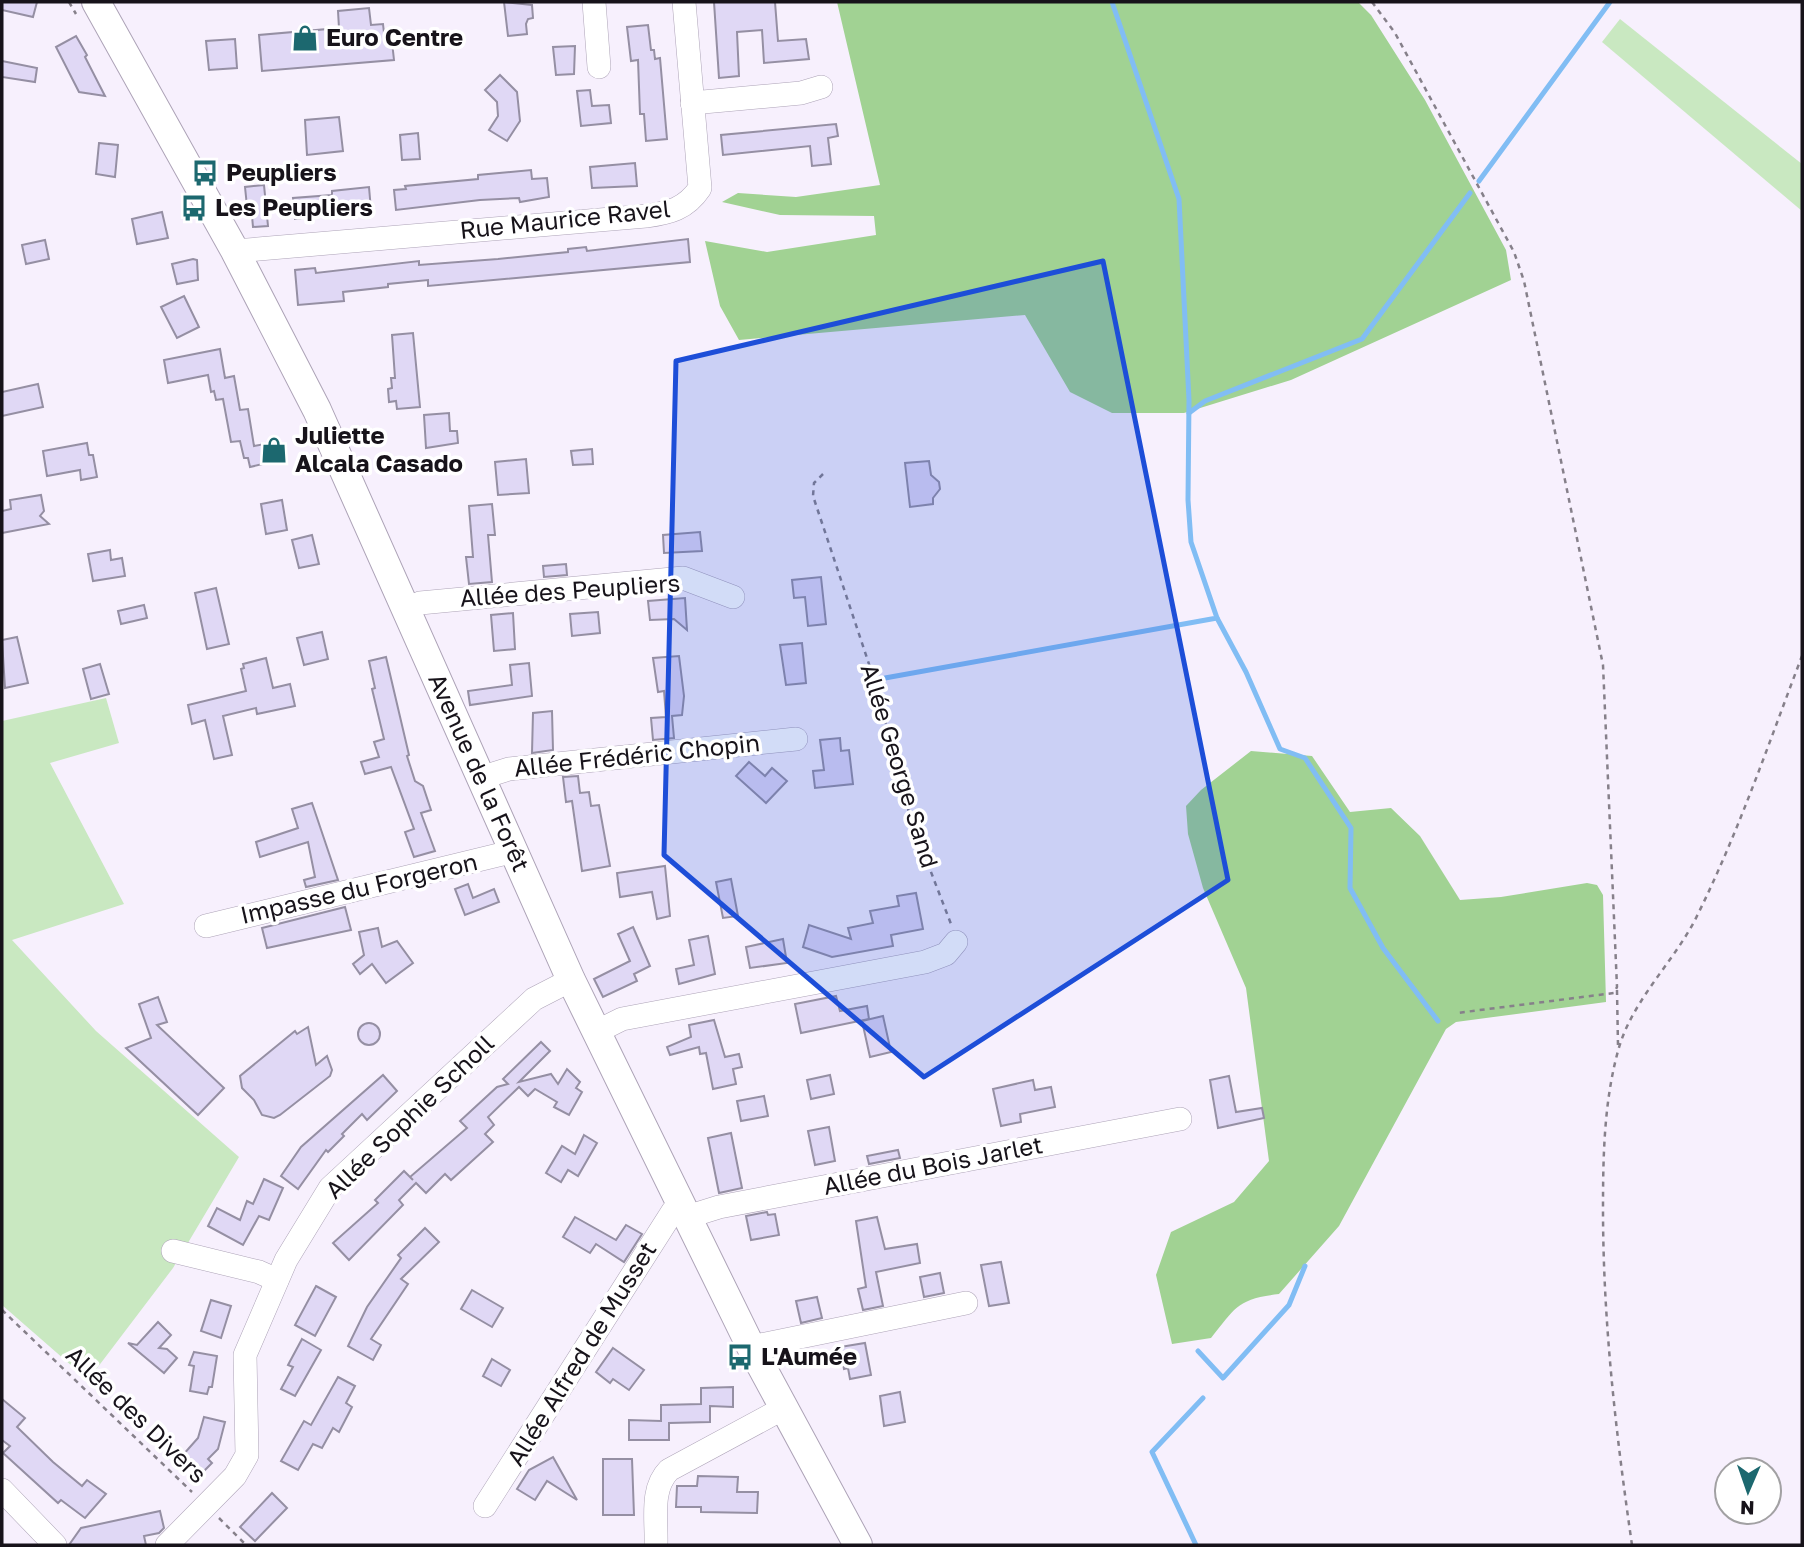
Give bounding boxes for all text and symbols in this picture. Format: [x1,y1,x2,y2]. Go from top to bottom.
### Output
place label: Euro Centre [326,22,463,51]
shop icon: Euro Centre [290,23,320,53]
place label: Peupliers [226,157,337,186]
bus stop icon: Peupliers [190,158,220,188]
place label: Les Peupliers [215,192,373,221]
bus stop icon: Les Peupliers [179,193,209,223]
street label: Rue Maurice Ravel [458,193,672,244]
place label: Juliette Alcala Casado [295,420,463,477]
shop icon: Juliette Alcala Casado [259,435,289,465]
street label: Allée des Peupliers [459,567,681,612]
street label: Allée George Sand [856,660,945,871]
street label: Avenue de la Forêt [423,668,537,875]
street label: Allée Frédéric Chopin [513,727,761,782]
street label: Impasse du Forgeron [237,846,480,929]
street label: Allée Sophie Scholl [319,1028,499,1204]
street label: Allée du Bois Jarlet [821,1129,1045,1200]
street label: Allée Alfred de Musset [500,1236,662,1471]
street label: Allée des Divers [61,1340,213,1488]
place label: L'Aumée [761,1341,857,1370]
bus stop icon: L'Aumée [725,1342,755,1372]
north arrow [1713,1456,1783,1526]
text: N [1740,1497,1755,1520]

